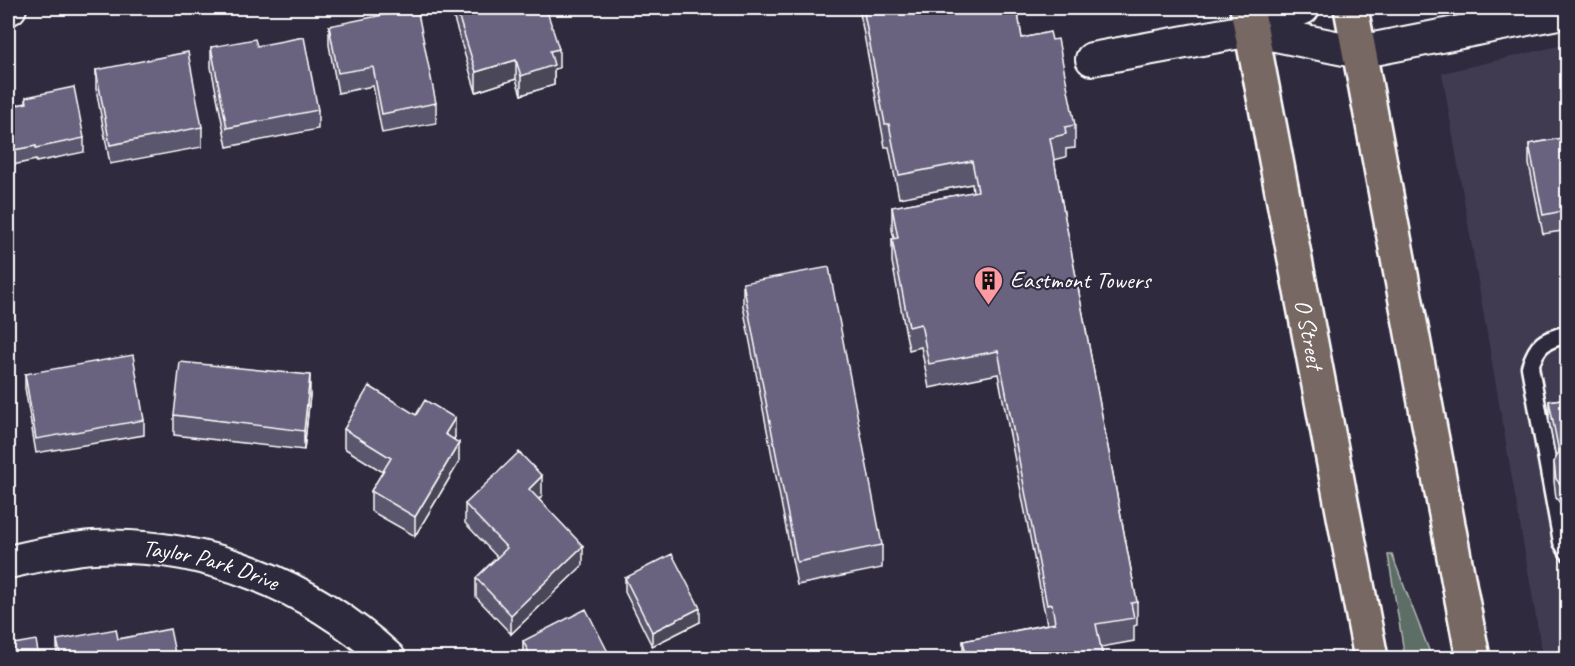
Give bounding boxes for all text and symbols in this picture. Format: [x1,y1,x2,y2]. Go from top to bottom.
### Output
building icon: Eastmont Towers [973,264,1005,306]
place label: Eastmont Towers [1010,265,1152,295]
street label: O Street [1288,297,1331,374]
street label: Taylor Park Drive [141,533,286,598]

